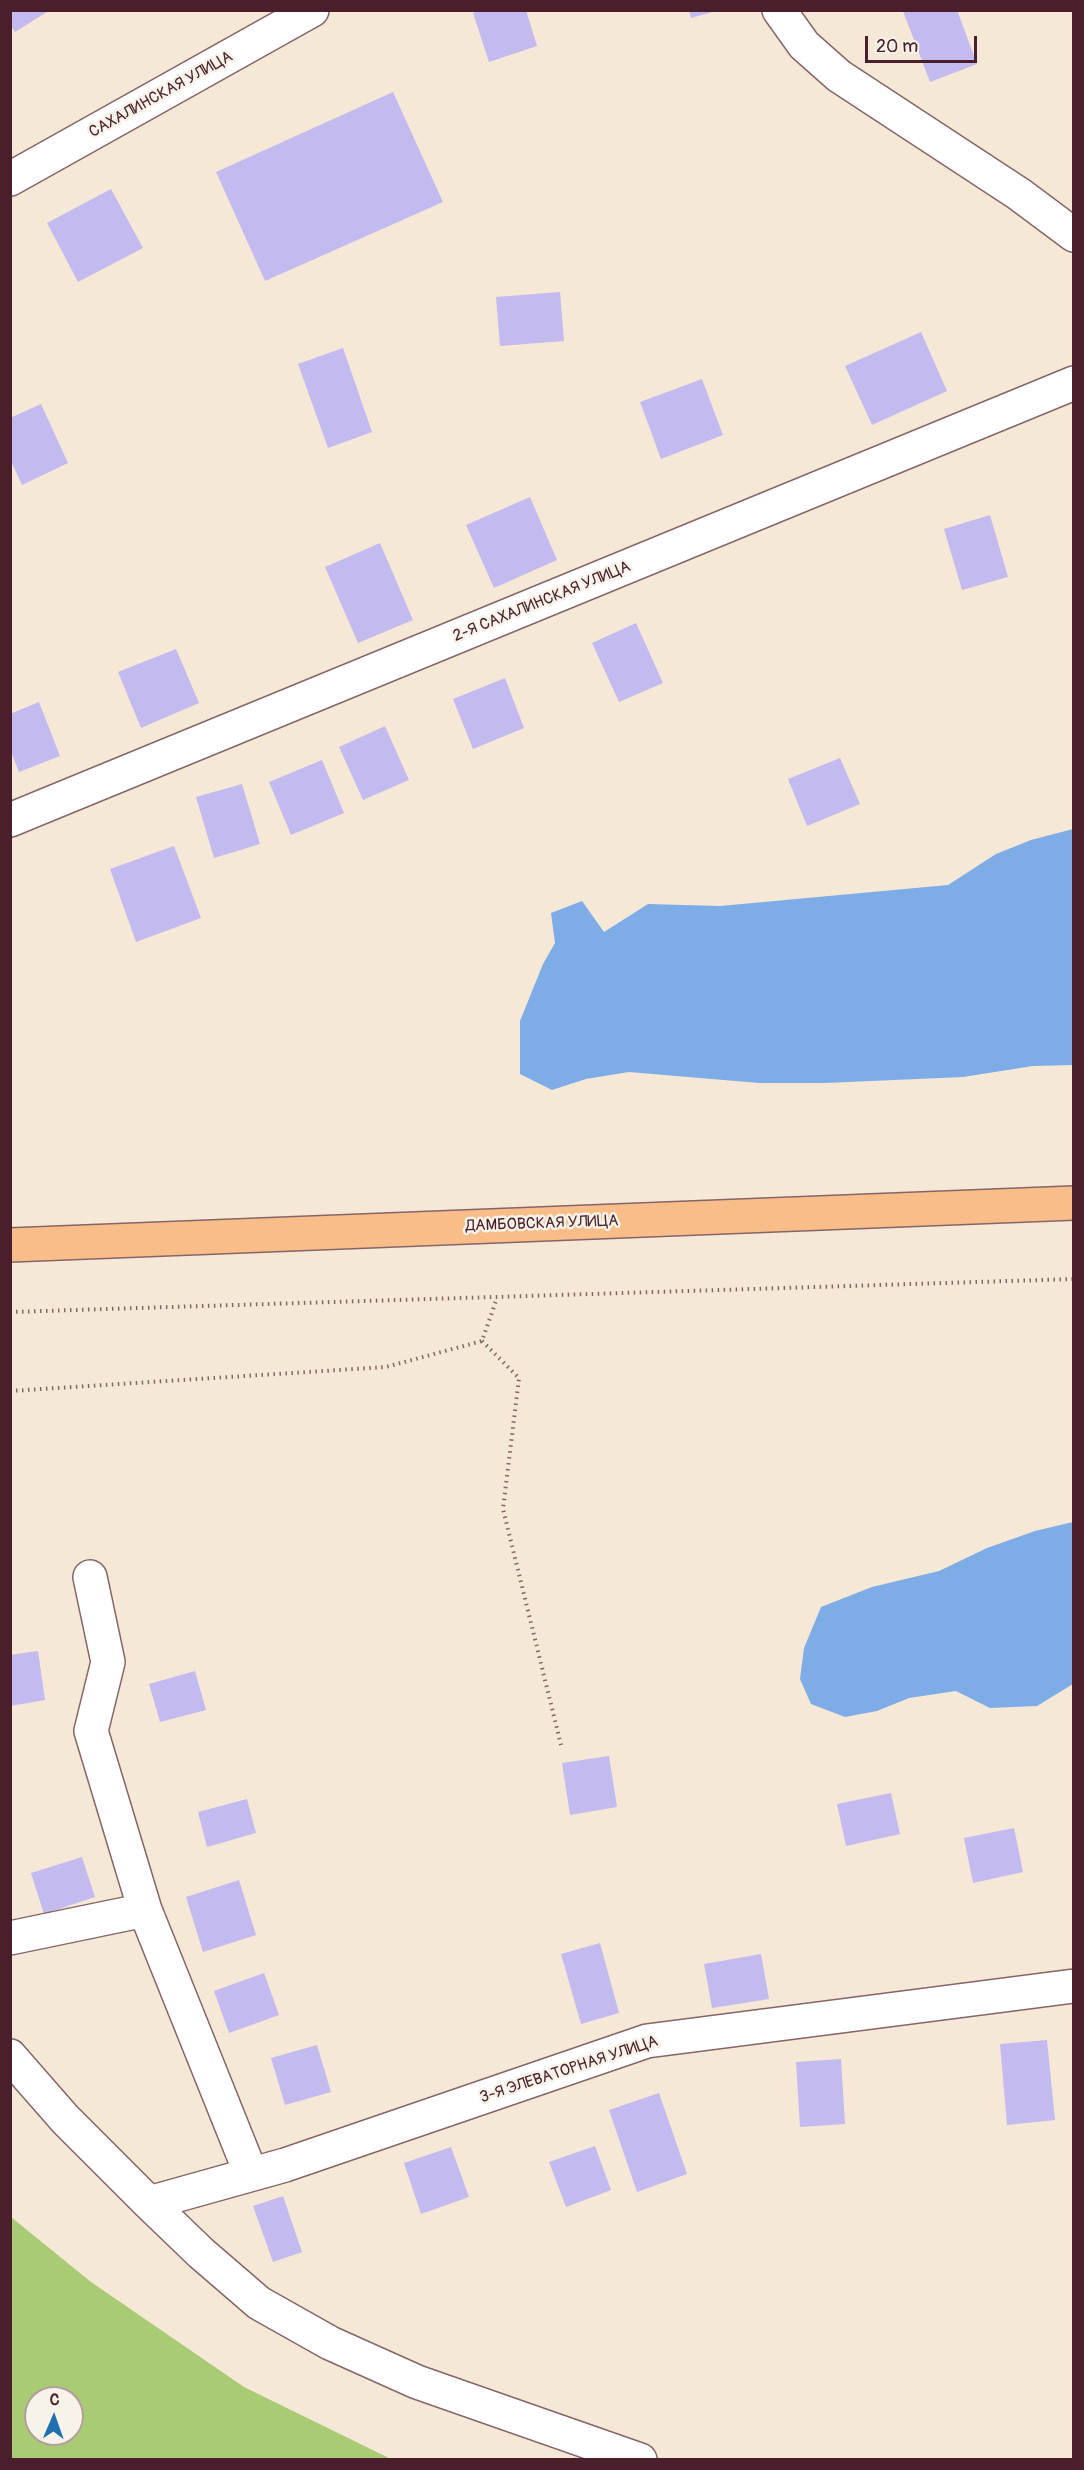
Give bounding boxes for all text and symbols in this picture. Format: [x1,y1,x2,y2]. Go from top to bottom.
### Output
scale bar [868,24,980,62]
text: 20 m [876,35,918,58]
street label: САХАЛИНСКАЯ УЛИЦА [86,48,236,142]
street label: 2-Я САХАЛИНСКАЯ УЛИЦА [450,558,634,646]
street label: ДАМБОВСКАЯ УЛИЦА [465,1212,619,1236]
street label: 3-Я ЭЛЕВАТОРНАЯ УЛИЦА [477,2032,661,2108]
north arrow [24,2386,84,2446]
text: С [49,2390,60,2410]

